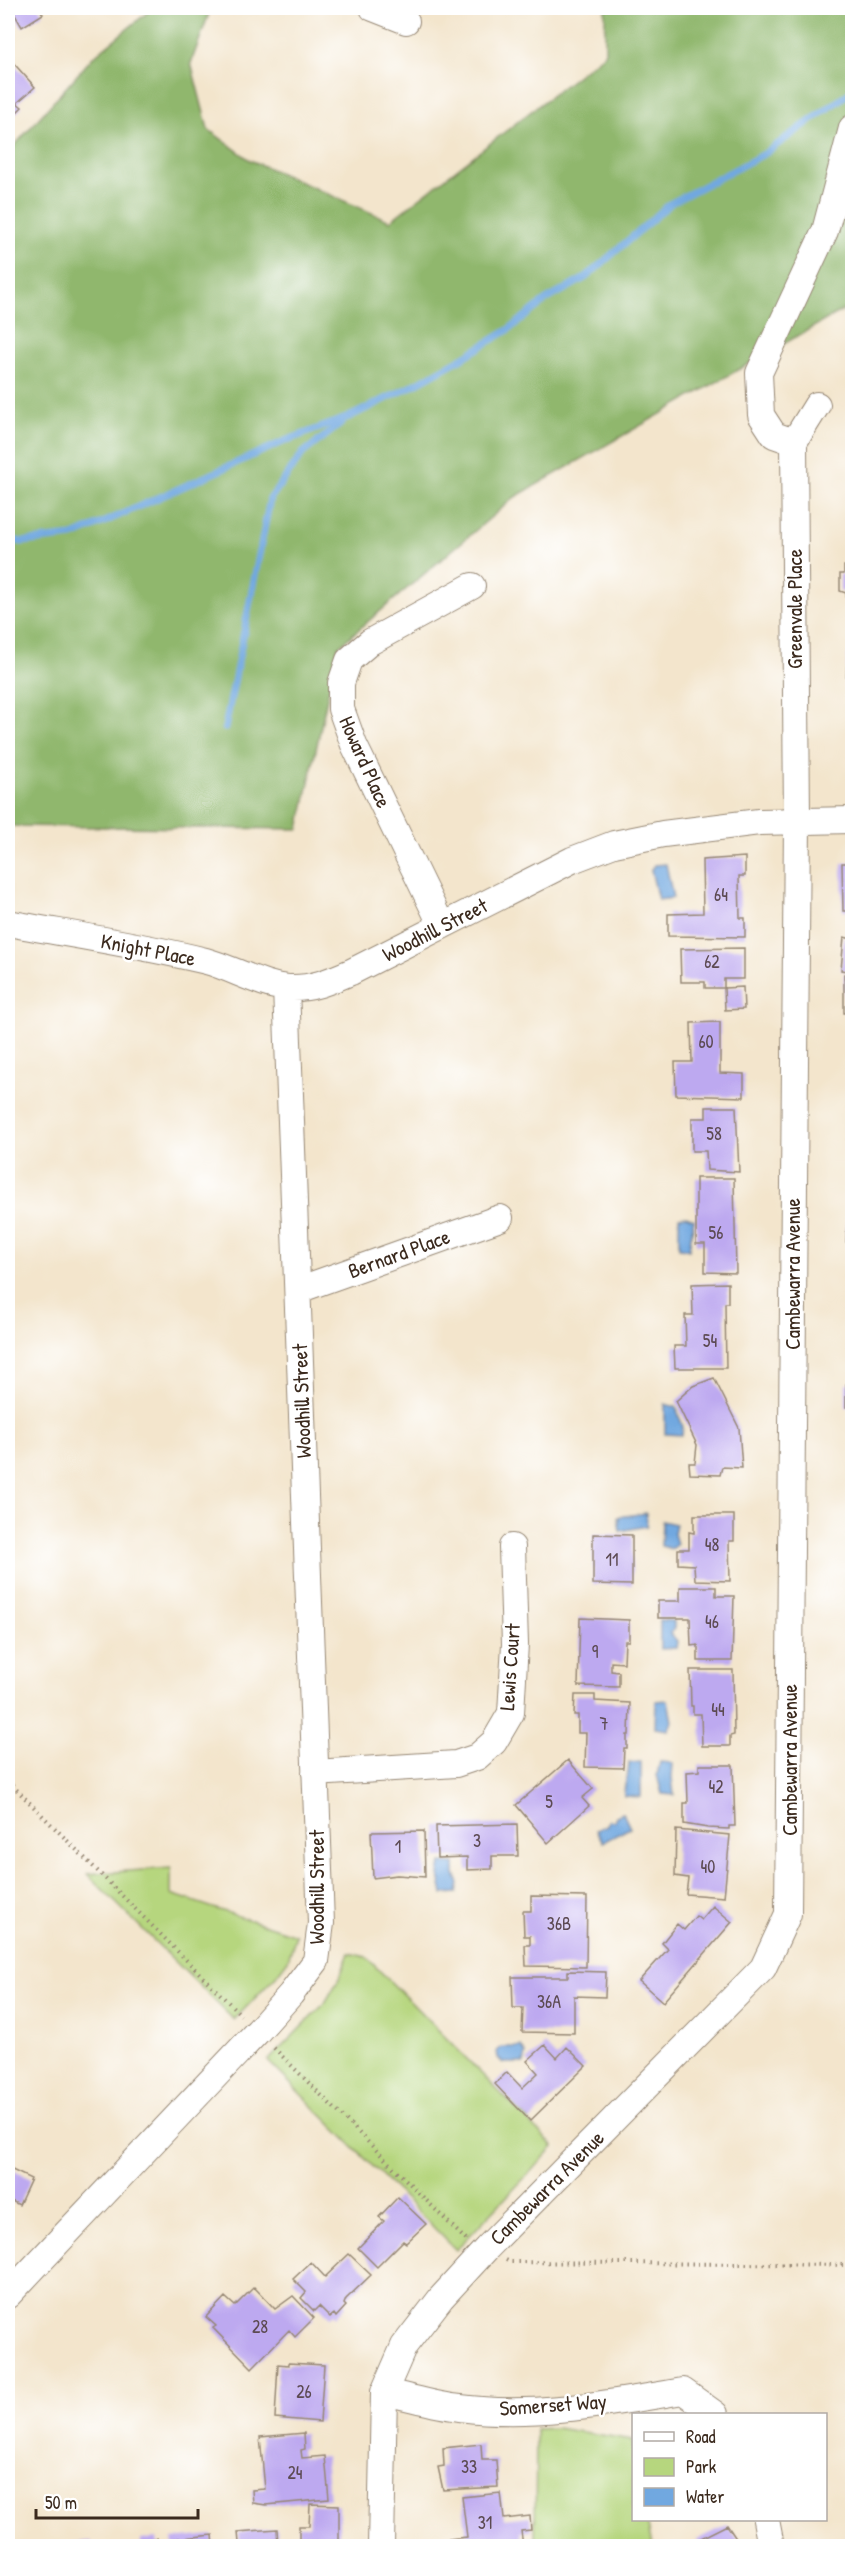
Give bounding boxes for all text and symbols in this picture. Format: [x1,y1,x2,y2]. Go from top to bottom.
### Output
street label: Greenvale Place [780,549,809,669]
street label: Howard Place [332,711,399,812]
house number: 64 [714,882,728,907]
street label: Woodhill Street [377,890,493,968]
street label: Knight Place [98,926,198,973]
house number: 62 [704,949,720,974]
house number: 60 [698,1029,714,1054]
house number: 58 [706,1121,722,1146]
street label: Cambewarra Avenue [778,1198,807,1350]
house number: 56 [709,1220,723,1245]
street label: Bernard Place [344,1222,454,1285]
house number: 54 [703,1328,717,1353]
street label: Woodhill Street [285,1343,318,1459]
house number: 48 [705,1532,719,1557]
house number: 11 [605,1547,619,1572]
house number: 46 [705,1609,719,1634]
street label: Lewis Court [492,1622,527,1711]
house number: 9 [592,1639,599,1664]
street label: Cambewarra Avenue [775,1684,804,1836]
house number: 44 [711,1697,725,1722]
house number: 7 [600,1711,609,1736]
house number: 42 [708,1774,724,1799]
house number: 5 [545,1789,553,1814]
house number: 3 [473,1828,481,1853]
street label: Woodhill Street [302,1829,331,1944]
house number: 1 [395,1834,401,1859]
house number: 40 [701,1854,715,1879]
house number: 36B [547,1911,571,1936]
house number: 36A [537,1989,561,2014]
street label: Cambewarra Avenue [483,2124,610,2251]
house number: 28 [252,2314,268,2339]
house number: 26 [296,2379,312,2404]
street label: Somerset Way [498,2386,608,2423]
legend [632,2413,827,2521]
text: Road [686,2424,716,2449]
house number: 33 [461,2454,477,2479]
text: Park [686,2454,717,2479]
house number: 24 [287,2460,303,2485]
scale bar [36,2482,198,2520]
text: Water [686,2484,724,2509]
text: 50 m [45,2490,77,2515]
house number: 31 [478,2510,492,2535]

